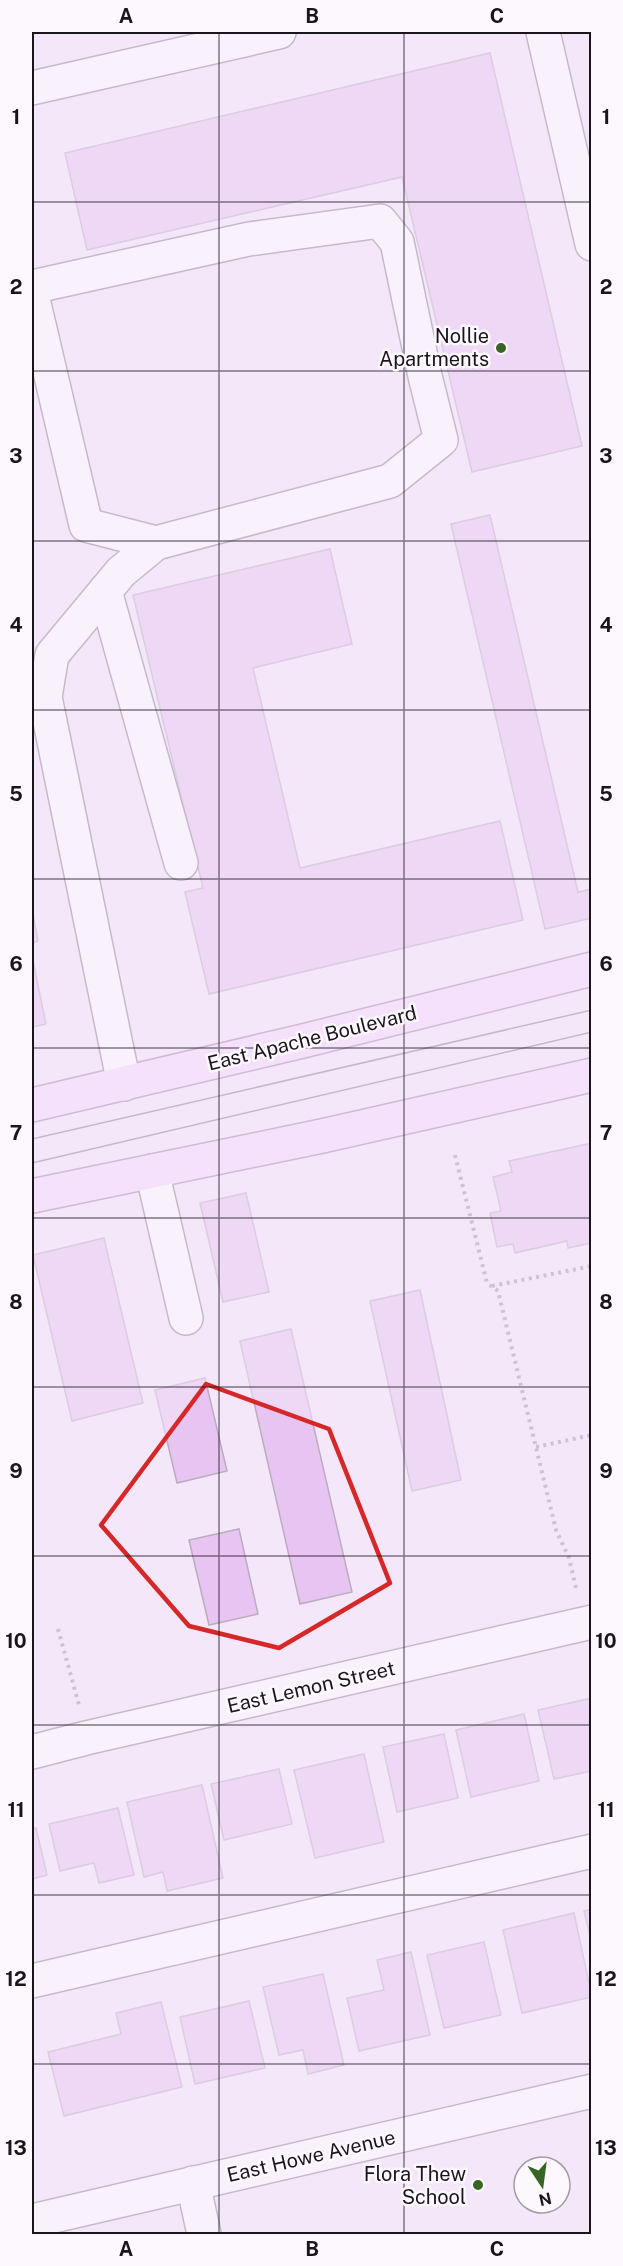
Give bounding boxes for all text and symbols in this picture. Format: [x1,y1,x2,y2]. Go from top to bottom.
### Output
text: A [119,4,133,28]
text: B [305,4,319,28]
text: C [490,4,504,28]
text: 1 [12,105,20,129]
text: 1 [602,105,610,129]
text: 2 [10,275,22,299]
text: 2 [600,275,612,299]
place label: Nollie Apartments [379,324,489,371]
marker: Nollie Apartments [494,341,508,355]
text: 3 [9,444,23,468]
text: 3 [599,444,613,468]
text: 4 [9,613,23,637]
text: 4 [599,613,613,637]
text: 5 [9,782,23,806]
text: 5 [599,782,613,806]
text: 6 [9,952,23,976]
text: 6 [599,952,613,976]
street label: East Apache Boulevard [205,1000,419,1076]
text: 7 [10,1121,22,1145]
text: 7 [600,1121,612,1145]
text: 8 [9,1290,23,1314]
text: 8 [599,1290,613,1314]
text: 9 [9,1459,23,1483]
text: 9 [599,1459,613,1483]
text: 10 [5,1629,27,1653]
text: 10 [595,1629,617,1653]
street label: East Lemon Street [225,1656,397,1718]
text: 11 [7,1798,25,1822]
text: 11 [597,1798,615,1822]
text: 12 [5,1967,27,1991]
text: 12 [595,1967,617,1991]
street label: East Howe Avenue [224,2125,398,2187]
text: 13 [5,2136,27,2160]
text: 13 [595,2136,617,2160]
north arrow [512,2155,572,2215]
place label: Flora Thew School [364,2162,466,2209]
marker: Flora Thew School [471,2178,485,2192]
text: N [537,2188,553,2210]
text: A [119,2237,133,2261]
text: B [305,2237,319,2261]
text: C [490,2237,504,2261]

